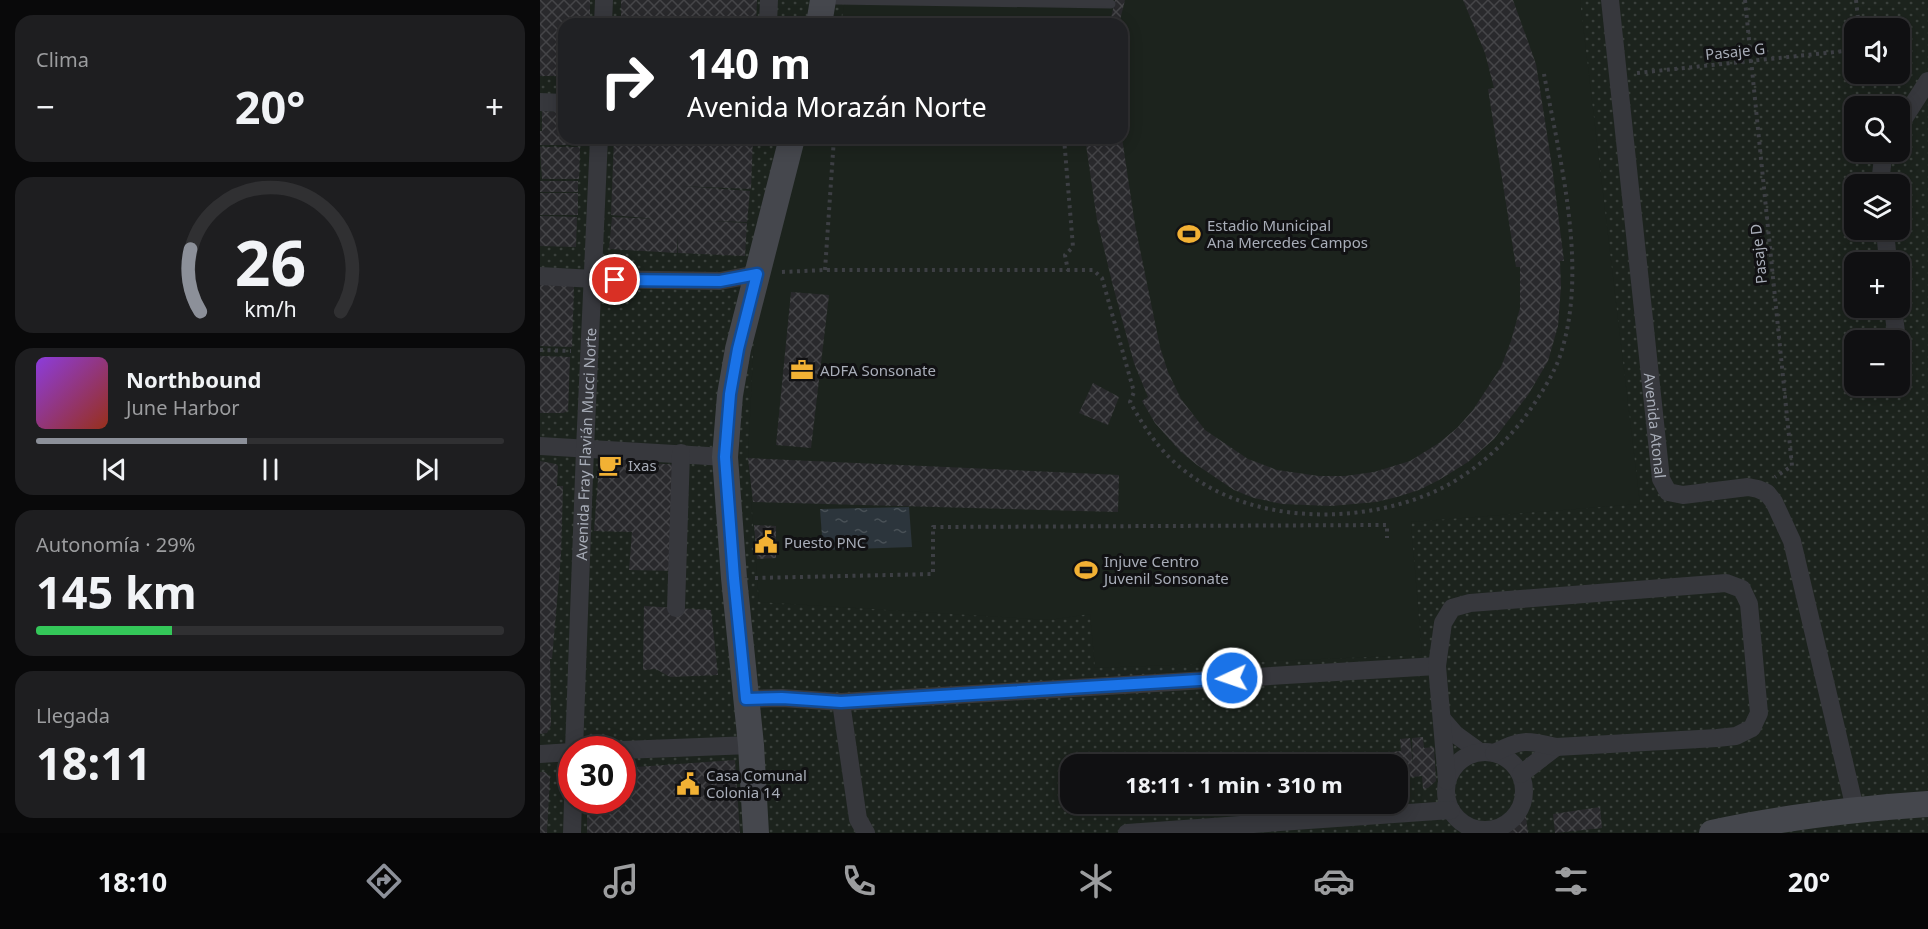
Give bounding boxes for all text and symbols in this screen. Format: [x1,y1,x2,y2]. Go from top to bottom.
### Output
map controls [1844,18,1910,396]
button: sound [1844,18,1910,84]
text: 140 m [687,34,811,91]
street label: Pasaje G [1704,38,1766,64]
icon: right [588,42,666,120]
text: Clima [36,46,89,73]
text: 20° [235,76,305,137]
text: − [36,84,55,129]
text: + [485,84,504,129]
text: Avenida Morazán Norte [687,88,987,125]
button: search [1844,96,1910,162]
button: layers [1844,174,1910,240]
place label: Estadio Municipal Ana Mercedes Campos [1207,215,1368,252]
text: 26 [234,219,306,304]
sports icon: Estadio Municipal Ana Mercedes Campos [1176,221,1202,247]
street label: Pasaje D [1745,223,1771,285]
button: + [1844,252,1910,318]
pin [589,254,640,305]
icon: arrive [598,263,631,296]
text: km/h [244,294,296,323]
street label: Avenida Fray Flavián Mucci Norte [571,327,600,561]
button: − [1844,330,1910,396]
office icon: ADFA Sonsonate [789,357,815,383]
place label: ADFA Sonsonate [820,360,936,380]
text: Northbound [126,364,261,394]
street label: Avenida Atonal [1640,372,1671,479]
text: June Harbor [126,394,240,421]
cafe icon: Ixas [597,452,623,478]
icon: previous [98,453,131,486]
icon: pause [254,453,287,486]
icon: next [410,453,443,486]
place label: Ixas [628,455,657,475]
public building icon: Puesto PNC [753,529,779,555]
text: Autonomía · 29% [36,531,195,558]
place label: Puesto PNC [784,532,867,552]
place label: Injuve Centro Juvenil Sonsonate [1102,551,1229,588]
sports icon: Injuve Centro Juvenil Sonsonate [1073,557,1099,583]
text: 145 km [36,561,197,622]
position arrow [1200,646,1264,710]
text: Llegada [36,702,110,729]
text: 18:11 [36,732,152,793]
speed limit sign: 30 [558,736,636,814]
place label: Casa Comunal Colonia 14 [706,765,807,802]
text: 18:11 · 1 min · 310 m [1125,769,1343,799]
public building icon: Casa Comunal Colonia 14 [675,771,701,797]
icon: directions [363,860,405,902]
icon: music [600,860,642,902]
icon: phone [838,860,880,902]
icon: climate [1075,860,1117,902]
icon: car [1313,860,1355,902]
icon: filters [1550,860,1592,902]
text: 18:10 [98,863,167,900]
text: 20° [1788,863,1830,900]

